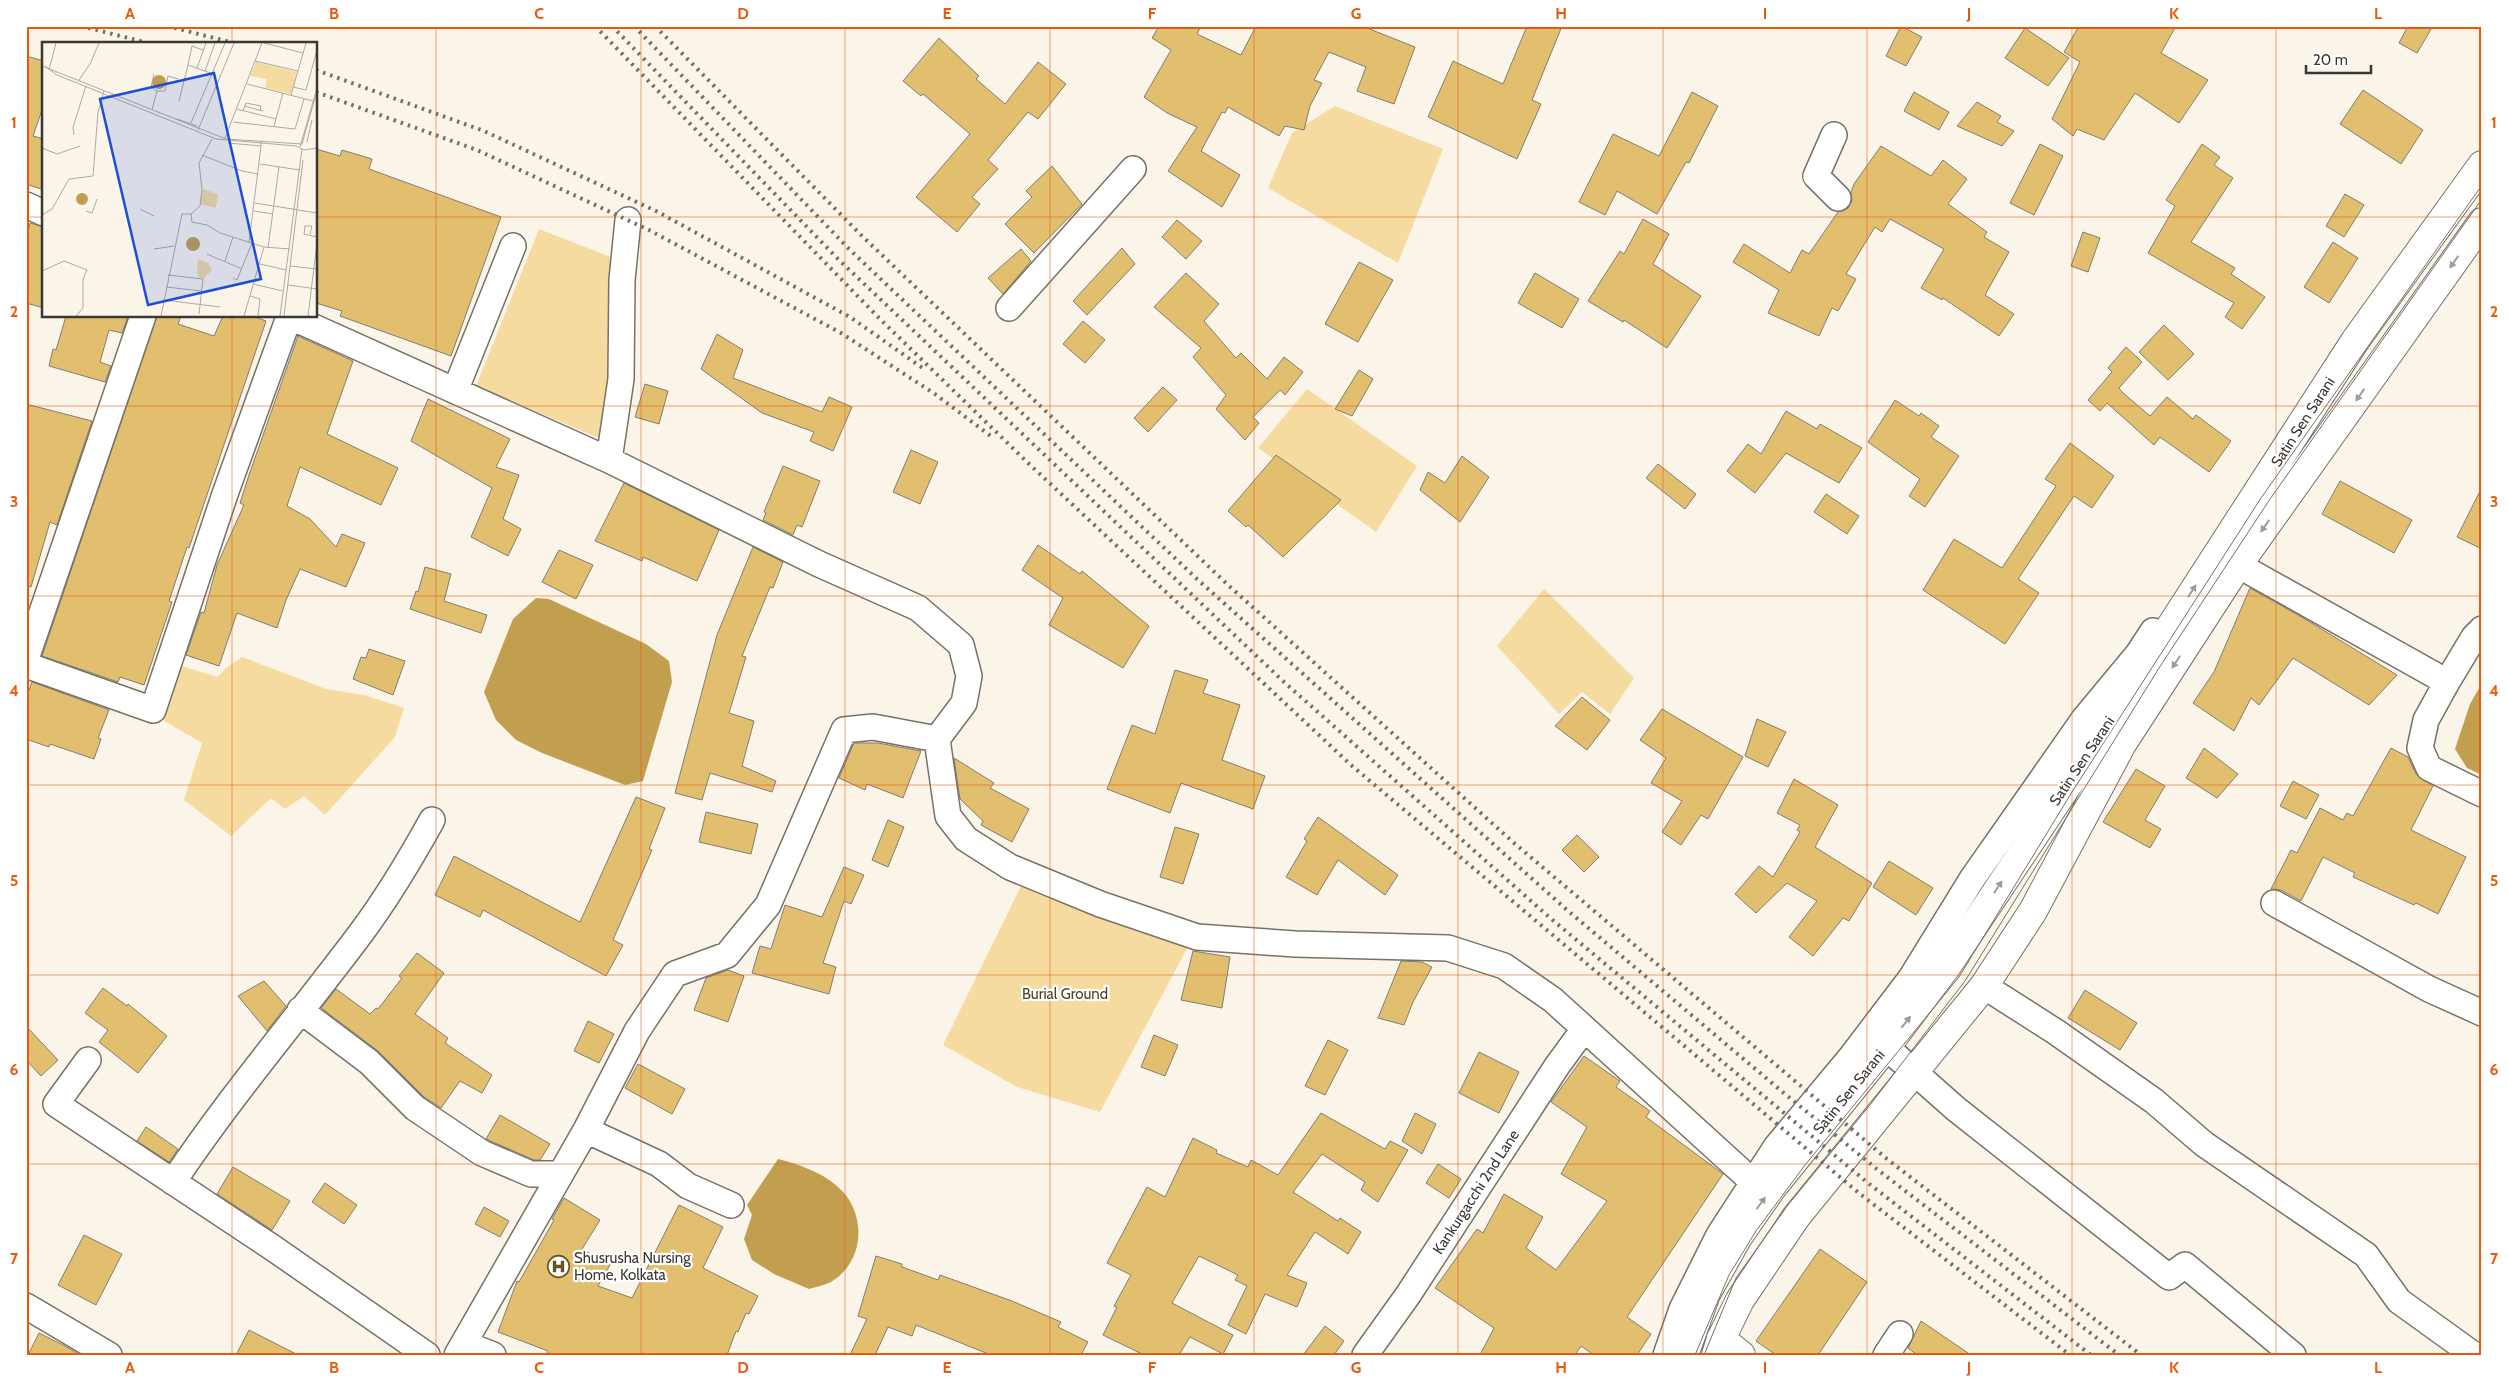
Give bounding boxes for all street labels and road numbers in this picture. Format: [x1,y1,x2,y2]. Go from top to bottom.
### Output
street label: Satin Sen Sarani [2267,374,2339,470]
street label: Satin Sen Sarani [2046,713,2118,809]
street label: Satin Sen Sarani [1809,1046,1889,1138]
street label: Kankurgacchi 2nd Lane [1429,1126,1523,1258]

